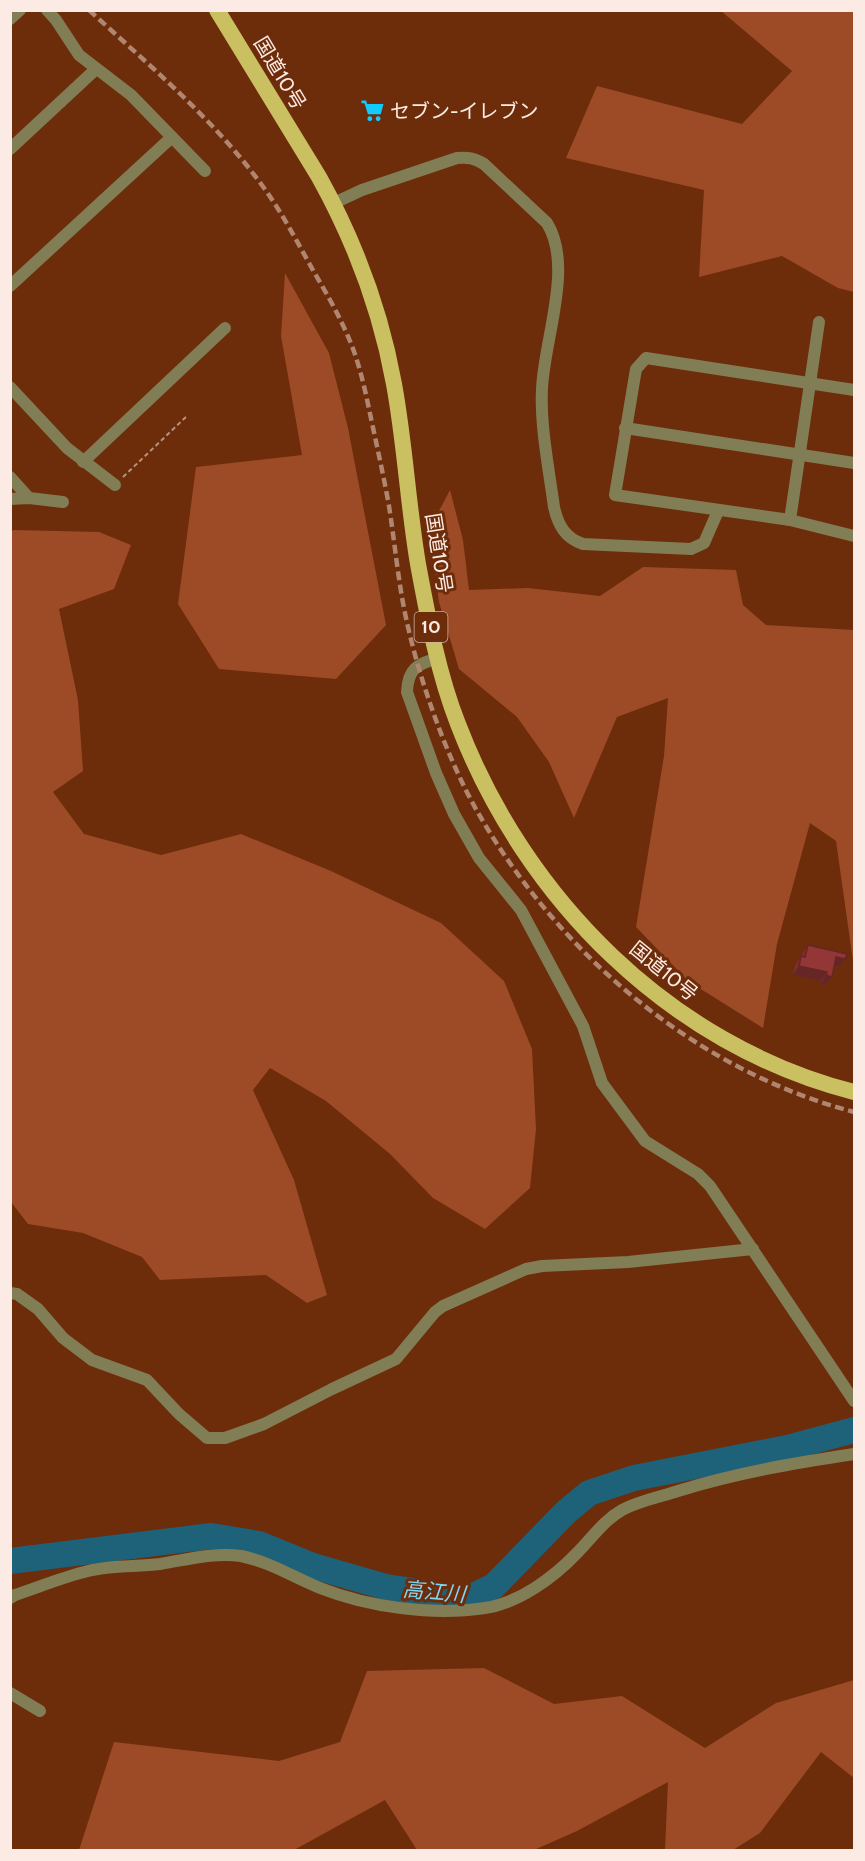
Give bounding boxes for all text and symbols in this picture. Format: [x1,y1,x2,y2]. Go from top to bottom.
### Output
street label: 国道10号 [249,32,311,114]
supermarket icon: セブン-イレブン [359,98,385,124]
place label: セブン-イレブン [390,99,538,123]
street label: 国道10号 [421,511,457,595]
road number: 10 [414,612,448,642]
street label: 国道10号 [625,936,703,1006]
water label: 高江川 [402,1576,469,1607]

